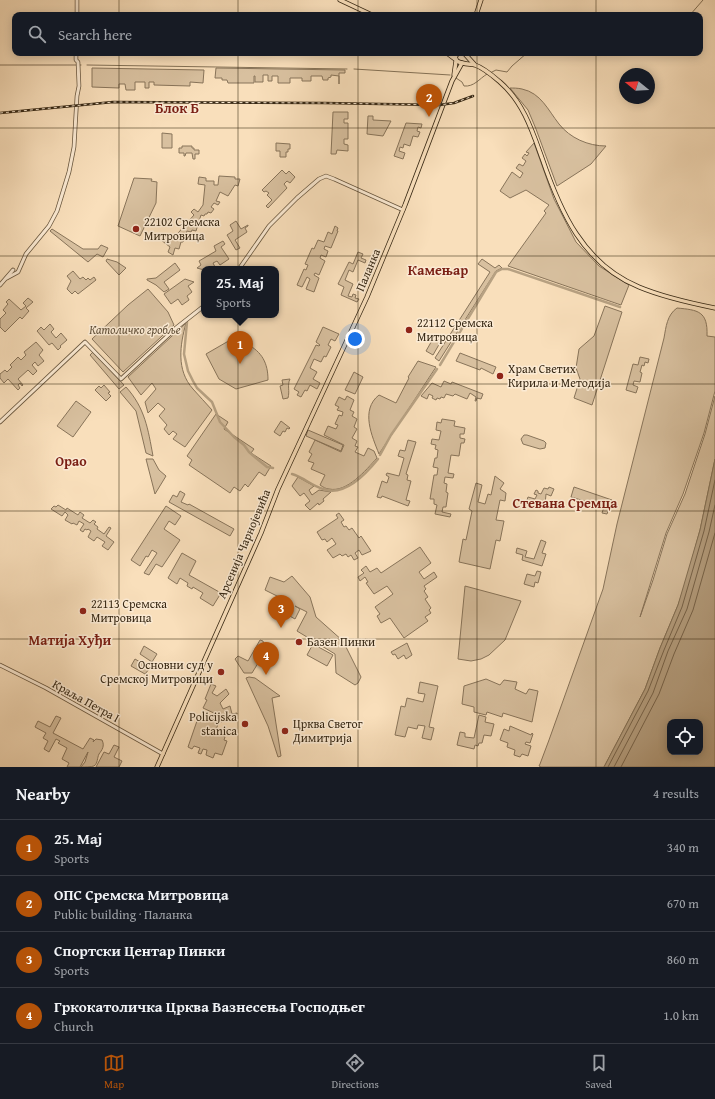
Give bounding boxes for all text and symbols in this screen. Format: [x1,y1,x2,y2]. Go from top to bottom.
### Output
search box [12,12,703,56]
icon: search [26,23,48,45]
text: Search here [58,24,132,45]
north arrow [619,68,655,104]
pin: 2 [416,84,442,117]
district label: Блок Б [155,98,199,118]
place label: 22102 Сремска Митровица [144,213,220,244]
marker: 22102 Сремска Митровица [131,224,141,234]
street label: Паланка [351,246,384,294]
district label: Камењар [408,260,468,280]
popup [201,266,279,318]
text: 25. Maj [216,272,264,293]
text: Sports [216,293,251,312]
place label: 22112 Сремска Митровица [417,314,493,345]
park label: Католичко гробље [89,321,181,338]
marker: 22112 Сремска Митровица [404,325,414,335]
your location [345,329,365,349]
pin: 1 [227,331,253,364]
place label: Храм Светих Кирила и Методија [508,360,611,391]
marker: Храм Светих Кирила и Методија [495,371,505,381]
district label: Орао [55,451,87,471]
street label: Арсенија Чарнојевића [213,486,274,601]
district label: Стевана Сремца [512,493,618,513]
place label: 22113 Сремска Митровица [91,595,167,626]
pin: 3 [268,595,294,628]
marker: 22113 Сремска Митровица [78,606,88,616]
district label: Матија Хуђи [29,630,112,650]
place label: Базен Пинки [307,633,375,650]
marker: Базен Пинки [294,637,304,647]
pin: 4 [253,642,279,675]
place label: Основни суд у Сремској Митровици [100,656,213,687]
marker: Основни суд у Сремској Митровици [216,667,226,677]
street label: Краља Петра I [50,675,123,726]
place label: Policijska stanica [189,708,237,739]
place label: Црква Светог Димитрија [292,715,363,746]
marker: Policijska stanica [240,719,250,729]
map controls [667,719,703,755]
button: locate [667,719,703,755]
marker: Црква Светог Димитрија [280,726,290,736]
text: Nearby [16,781,70,806]
text: 4 results [653,784,699,803]
text: 25. Maj [54,828,102,849]
text: 1 [26,838,32,857]
text: 340 m [667,838,699,857]
text: Sports [54,849,89,868]
text: ОПС Сремска Митровица [54,884,229,905]
text: 2 [26,894,32,913]
text: 670 m [667,894,699,913]
text: Public building · Паланка [54,905,192,924]
text: Спортски Центар Пинки [54,940,225,961]
text: 3 [26,950,32,969]
text: 860 m [667,950,699,969]
text: Sports [54,961,89,980]
text: Гркокатоличка Црква Вазнесења Господњег [54,996,365,1017]
text: 4 [26,1006,32,1025]
text: 1.0 km [663,1006,699,1025]
text: Church [54,1017,93,1036]
tab: Map [103,1052,125,1092]
tab: Directions [332,1052,379,1092]
tab: Saved [585,1052,612,1092]

